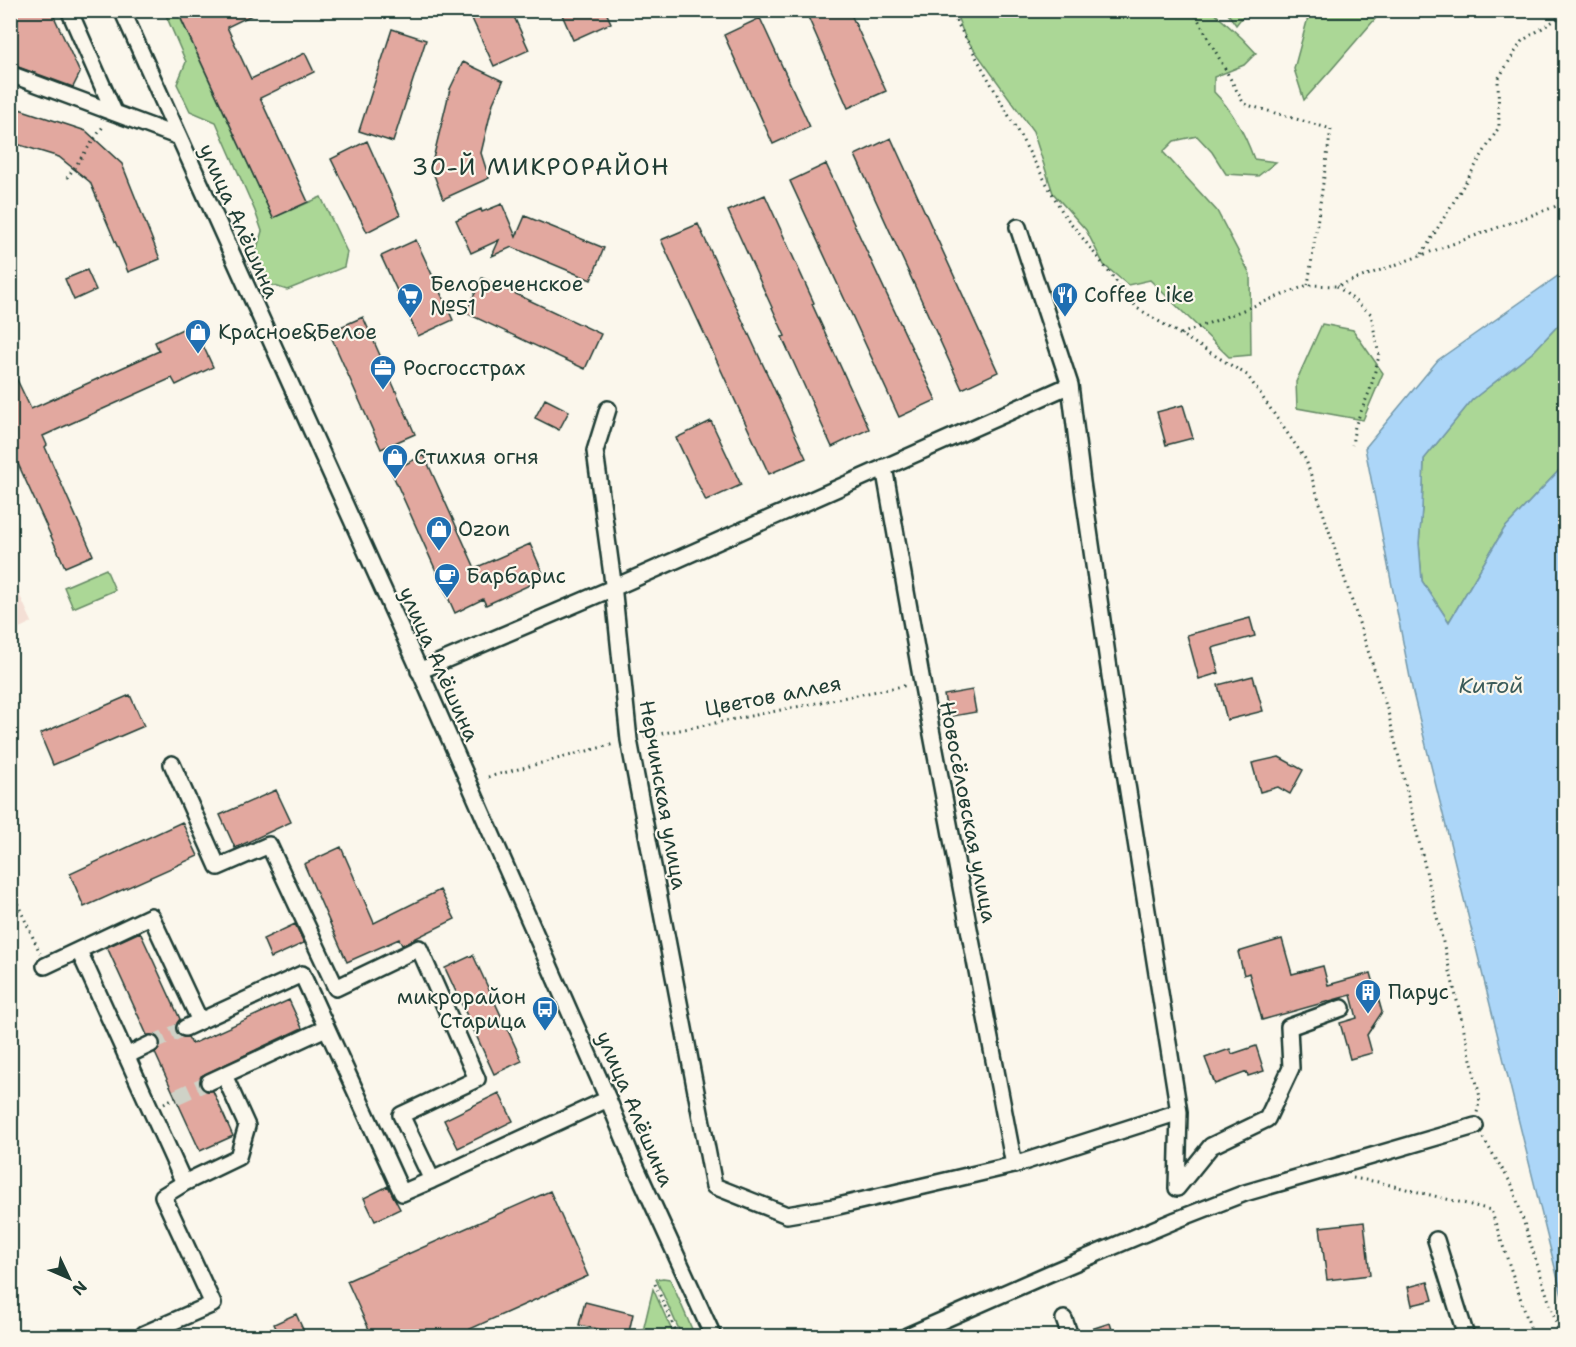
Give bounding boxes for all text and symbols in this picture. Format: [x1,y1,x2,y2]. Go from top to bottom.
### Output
street label: улица Алёшина [192,139,286,303]
district label: 30-Й МИКРОРАЙОН [412,151,670,183]
place label: Белореченское №51 [430,270,584,322]
restaurant icon: Coffee Like [1050,280,1080,318]
supermarket icon: Белореченское №51 [395,281,425,319]
place label: Coffee Like [1084,281,1194,309]
shop icon: Красное&Белое [183,317,213,355]
place label: Красное&Белое [218,318,377,346]
office icon: Росгосстрах [368,353,398,391]
place label: Росгосстрах [403,354,525,382]
shop icon: Стихия огня [380,442,410,480]
place label: Стихия огня [414,443,539,471]
shop icon: Ozon [424,514,454,552]
place label: Ozon [458,515,510,543]
cafe icon: Барбарис [432,561,462,599]
place label: Барбарис [466,562,566,590]
street label: улица Алёшина [392,582,486,746]
street label: Цветов аллея [702,669,844,723]
water label: Китой [1458,671,1524,700]
street label: Нерчинская улица [633,698,693,892]
street label: Новосёловская улица [933,699,1003,925]
building icon: Парус [1353,977,1383,1015]
place label: Парус [1388,978,1449,1006]
place label: микрорайон Старица [397,983,526,1035]
bus stop icon: микрорайон Старица [530,994,560,1032]
street label: улица Алёшина [590,1027,680,1191]
north arrow [39,1248,99,1308]
text: N [67,1276,91,1300]

